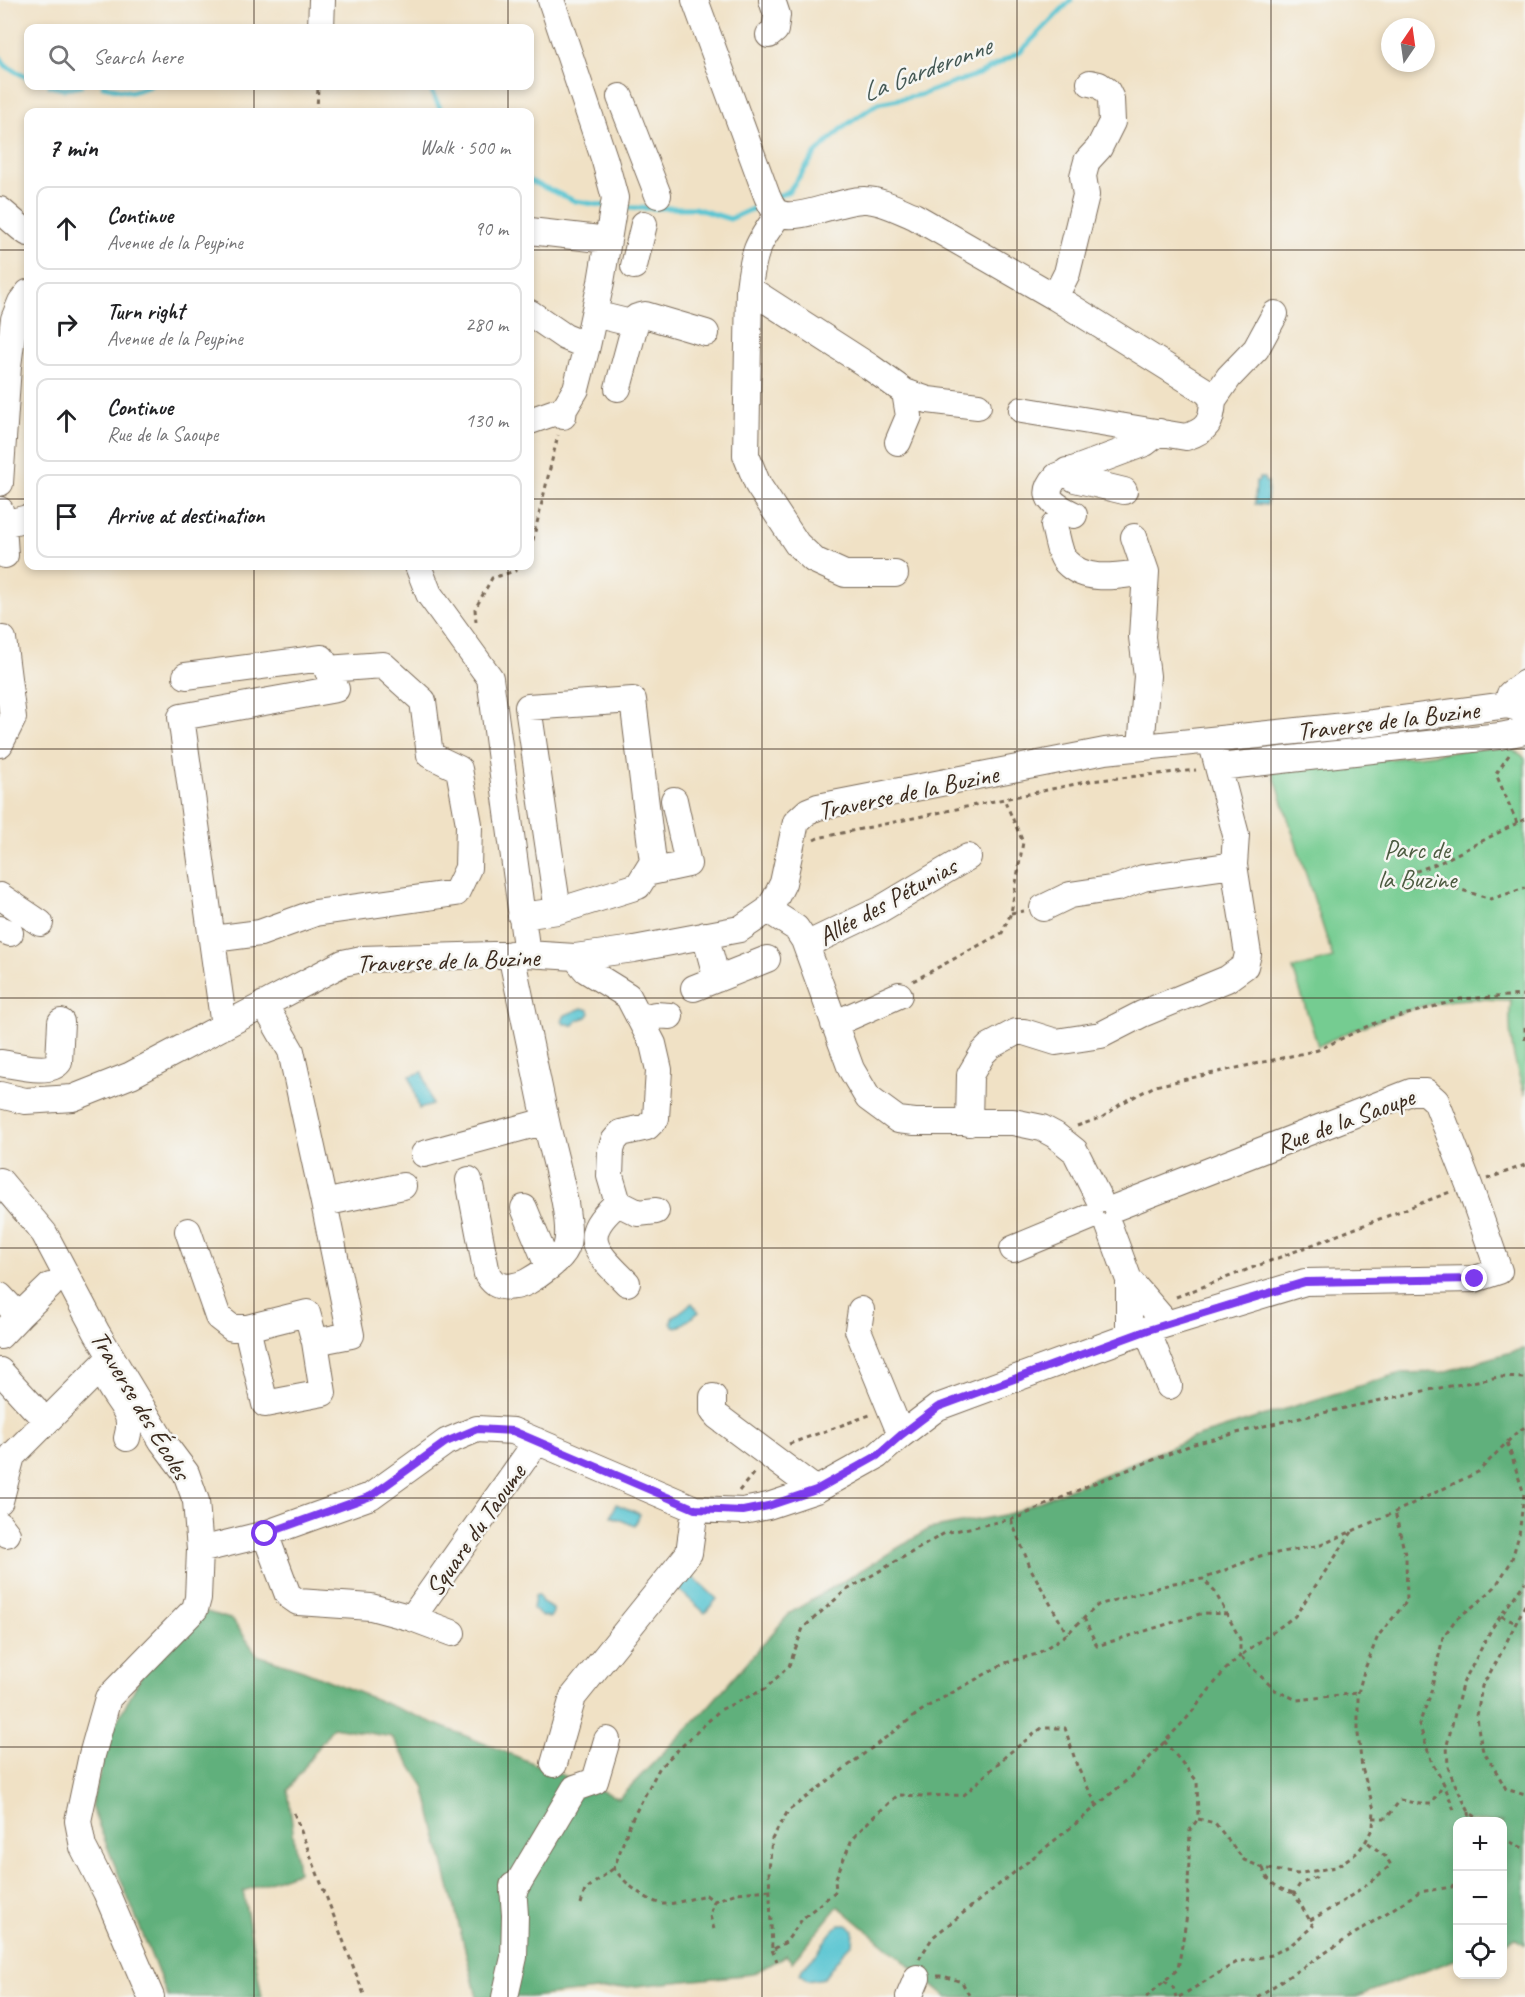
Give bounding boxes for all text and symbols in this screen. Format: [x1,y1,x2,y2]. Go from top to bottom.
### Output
north arrow [1381,18,1435,72]
search box [24,24,534,90]
water label: La Garderonne [857,27,999,109]
icon: search [45,41,78,74]
text: Search here [93,43,183,71]
text: 7 min [48,131,98,164]
text: Walk · 500 m [420,135,510,160]
text: Continue [107,202,173,230]
icon: ahead [50,212,83,245]
text: 90 m [474,216,508,241]
text: Avenue de la Peypine [107,230,243,255]
text: Turn right [107,298,184,326]
icon: right [50,308,83,341]
text: 280 m [465,312,508,337]
text: Avenue de la Peypine [107,326,243,351]
text: Continue [107,394,173,422]
icon: ahead [50,404,83,437]
text: 130 m [465,408,508,433]
text: Rue de la Saoupe [107,422,218,447]
icon: arrive [50,500,83,533]
text: Arrive at destination [107,502,264,530]
street label: Traverse de la Buzine [1295,693,1482,748]
street label: Traverse de la Buzine [815,757,1003,828]
park label: Parc de la Buzine [1378,833,1459,896]
street label: Allée des Pétunias [812,849,964,953]
street label: Traverse de la Buzine [356,941,542,980]
street label: Rue de la Saoupe [1272,1080,1420,1161]
route end [1461,1265,1487,1291]
street label: Traverse des Écoles [83,1324,199,1488]
street label: Square du Taoume [418,1456,534,1603]
route start [251,1520,277,1546]
map controls [1453,1817,1507,1979]
button: + [1453,1817,1507,1871]
button: − [1453,1871,1507,1925]
button: locate [1453,1925,1507,1979]

